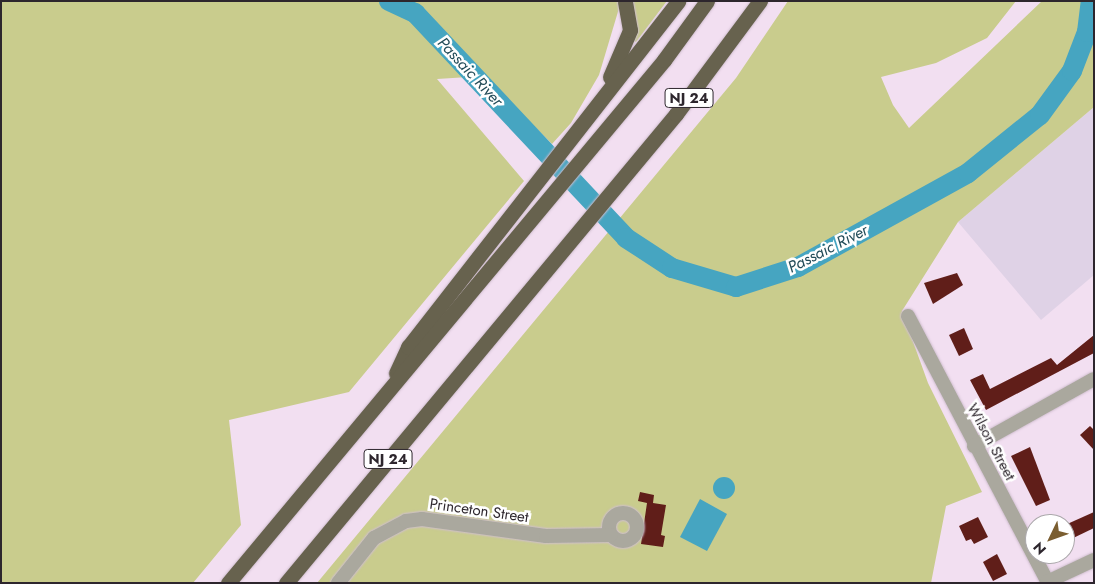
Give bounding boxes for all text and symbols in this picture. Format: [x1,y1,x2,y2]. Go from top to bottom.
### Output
water label: Passaic River [433,34,507,110]
road number: NJ 24 [664,86,714,110]
water label: Passaic River [785,221,871,277]
street label: Wilson Street [963,400,1019,484]
road number: NJ 24 [363,448,413,470]
street label: Princeton Street [428,495,530,527]
north arrow [1025,514,1075,564]
text: N [1028,538,1051,559]

